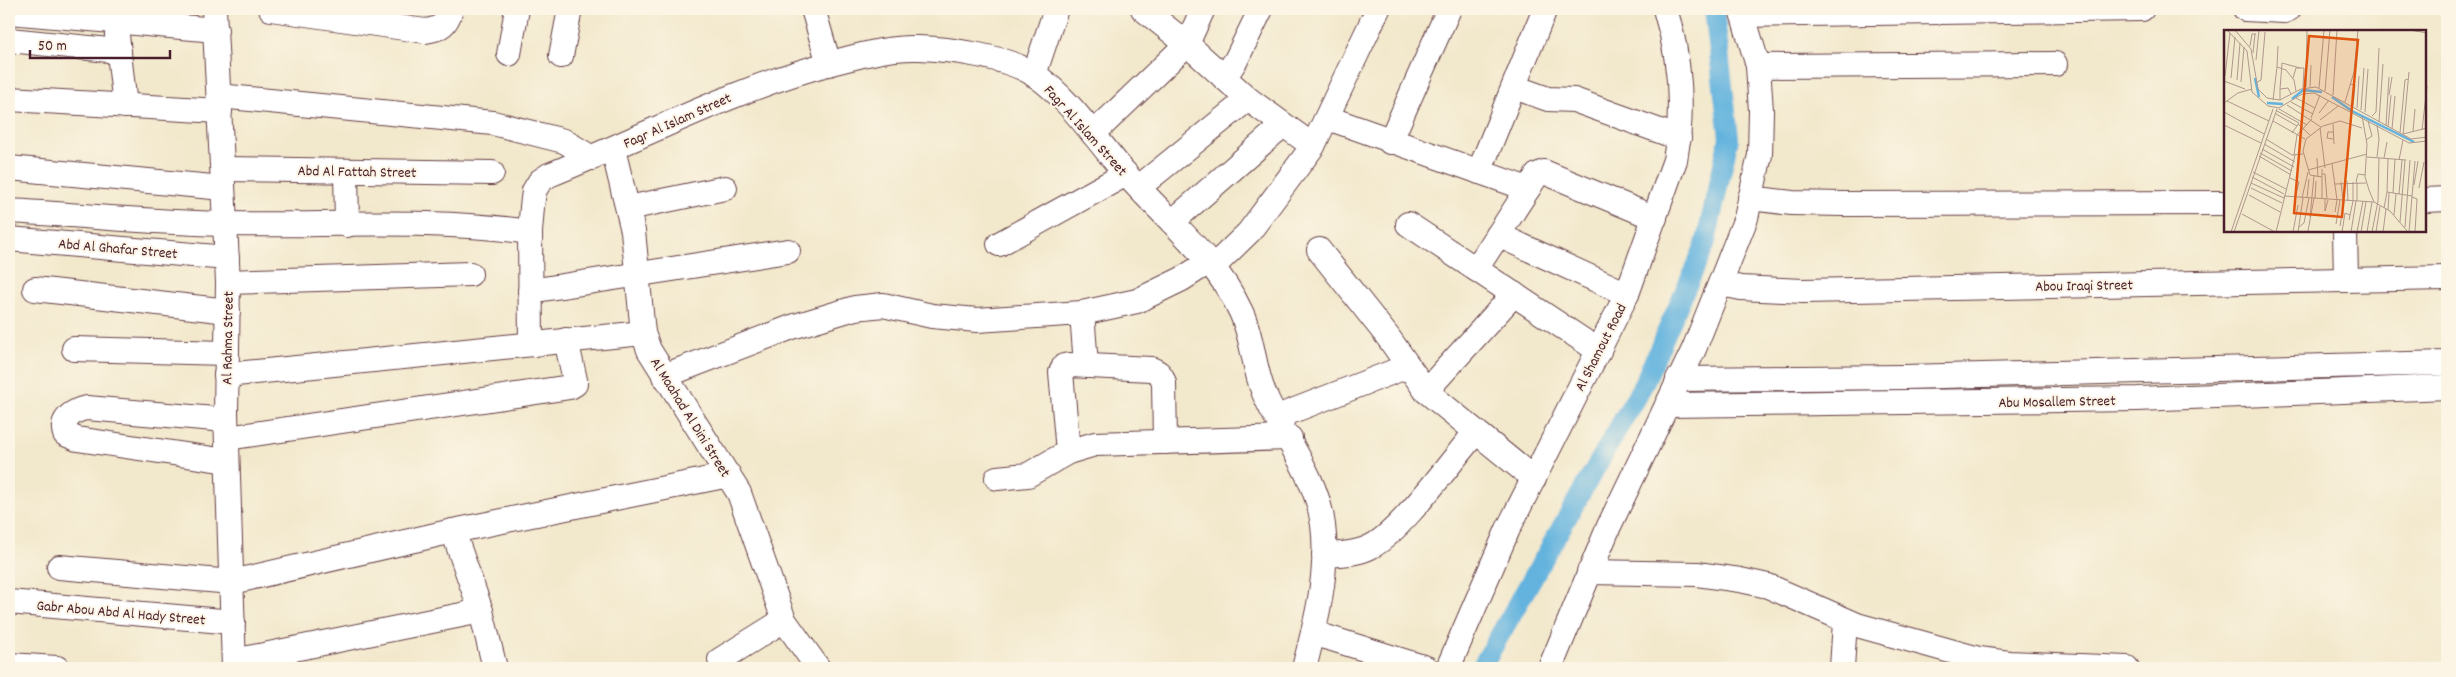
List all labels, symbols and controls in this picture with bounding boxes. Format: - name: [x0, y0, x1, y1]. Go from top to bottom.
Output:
- scale bar: [30, 28, 170, 60]
- inset map: [2224, 30, 2426, 232]
- text: 50 m: [38, 36, 67, 58]
- street label: Fagr Al Islam Street: [1037, 81, 1132, 182]
- street label: Fagr Al Islam Street: [620, 88, 736, 156]
- street label: Abd Al Fattah Street: [297, 161, 417, 185]
- street label: Abd Al Ghafar Street: [57, 234, 179, 266]
- street label: Abou Iraqi Street: [2035, 275, 2134, 299]
- street label: Al Rahma Street: [217, 291, 241, 385]
- street label: Al Shamout Road: [1570, 300, 1633, 396]
- street label: Al Maahad Al Dini Street: [643, 354, 735, 483]
- street label: Abu Mosallem Street: [1998, 391, 2116, 415]
- street label: Gabr Abou Abd Al Hady Street: [35, 596, 207, 632]

